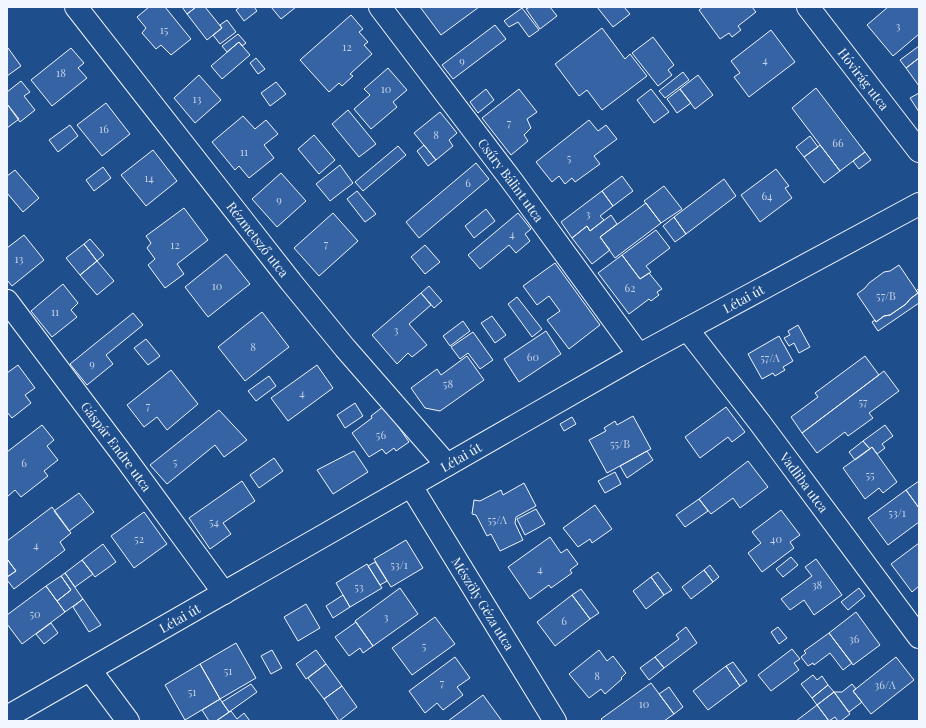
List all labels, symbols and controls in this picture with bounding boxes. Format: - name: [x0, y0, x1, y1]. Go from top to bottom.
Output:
- house number: 3: [896, 18, 901, 33]
- house number: 15: [160, 22, 169, 37]
- house number: 12: [342, 39, 352, 54]
- street label: Hóvirág utca: [835, 44, 894, 114]
- house number: 4: [762, 52, 768, 67]
- house number: 9: [459, 53, 465, 68]
- house number: 18: [56, 65, 66, 80]
- house number: 10: [381, 81, 392, 96]
- house number: 13: [193, 91, 201, 106]
- house number: 7: [507, 115, 512, 130]
- house number: 16: [99, 121, 109, 136]
- house number: 8: [433, 127, 439, 142]
- street label: Csűry Bálint utca: [475, 135, 548, 225]
- house number: 66: [832, 135, 844, 150]
- house number: 11: [240, 144, 248, 159]
- house number: 5: [567, 150, 572, 165]
- house number: 14: [144, 170, 154, 185]
- house number: 6: [465, 175, 471, 190]
- house number: 64: [761, 188, 773, 203]
- house number: 9: [276, 192, 282, 207]
- street label: Rézmetsző utca: [223, 198, 293, 281]
- house number: 3: [586, 206, 591, 221]
- house number: 4: [509, 226, 515, 241]
- house number: 7: [324, 236, 329, 251]
- house number: 12: [170, 237, 180, 252]
- house number: 13: [15, 251, 23, 266]
- house number: 10: [212, 278, 223, 293]
- house number: 62: [625, 280, 635, 295]
- street label: Létai út: [720, 280, 767, 316]
- house number: 57/B: [876, 288, 896, 303]
- house number: 11: [51, 304, 59, 319]
- house number: 3: [394, 322, 399, 337]
- house number: 8: [250, 339, 256, 354]
- house number: 60: [527, 349, 540, 364]
- house number: 57/A: [760, 350, 780, 365]
- house number: 9: [89, 356, 95, 371]
- house number: 58: [443, 376, 453, 391]
- house number: 4: [299, 385, 305, 400]
- house number: 57: [858, 394, 868, 409]
- street label: Gáspár Endre utca: [78, 398, 156, 495]
- house number: 7: [146, 398, 151, 413]
- house number: 56: [376, 427, 386, 442]
- house number: 55/B: [610, 436, 630, 451]
- street label: Létai út: [437, 438, 484, 475]
- street label: Vadliba utca: [776, 448, 833, 516]
- house number: 5: [173, 454, 178, 469]
- house number: 6: [21, 455, 27, 470]
- house number: 55: [865, 467, 875, 482]
- house number: 53/1: [888, 505, 906, 520]
- house number: 55/A: [487, 512, 507, 527]
- house number: 54: [209, 514, 220, 529]
- house number: 52: [134, 531, 144, 546]
- house number: 40: [770, 531, 782, 546]
- house number: 4: [33, 537, 39, 552]
- street label: Mészöly Géza utca: [448, 554, 519, 654]
- house number: 53/1: [390, 557, 408, 572]
- house number: 4: [537, 561, 543, 576]
- house number: 38: [812, 577, 823, 592]
- house number: 53: [354, 579, 364, 594]
- street label: Létai út: [156, 599, 203, 636]
- house number: 50: [29, 606, 41, 621]
- house number: 3: [384, 609, 389, 624]
- house number: 6: [561, 613, 567, 628]
- house number: 36: [849, 631, 860, 646]
- house number: 5: [422, 638, 427, 653]
- house number: 51: [224, 663, 232, 678]
- house number: 8: [594, 668, 600, 683]
- house number: 7: [440, 675, 445, 690]
- house number: 36/A: [874, 677, 896, 692]
- house number: 51: [188, 684, 196, 699]
- house number: 10: [639, 696, 650, 711]

